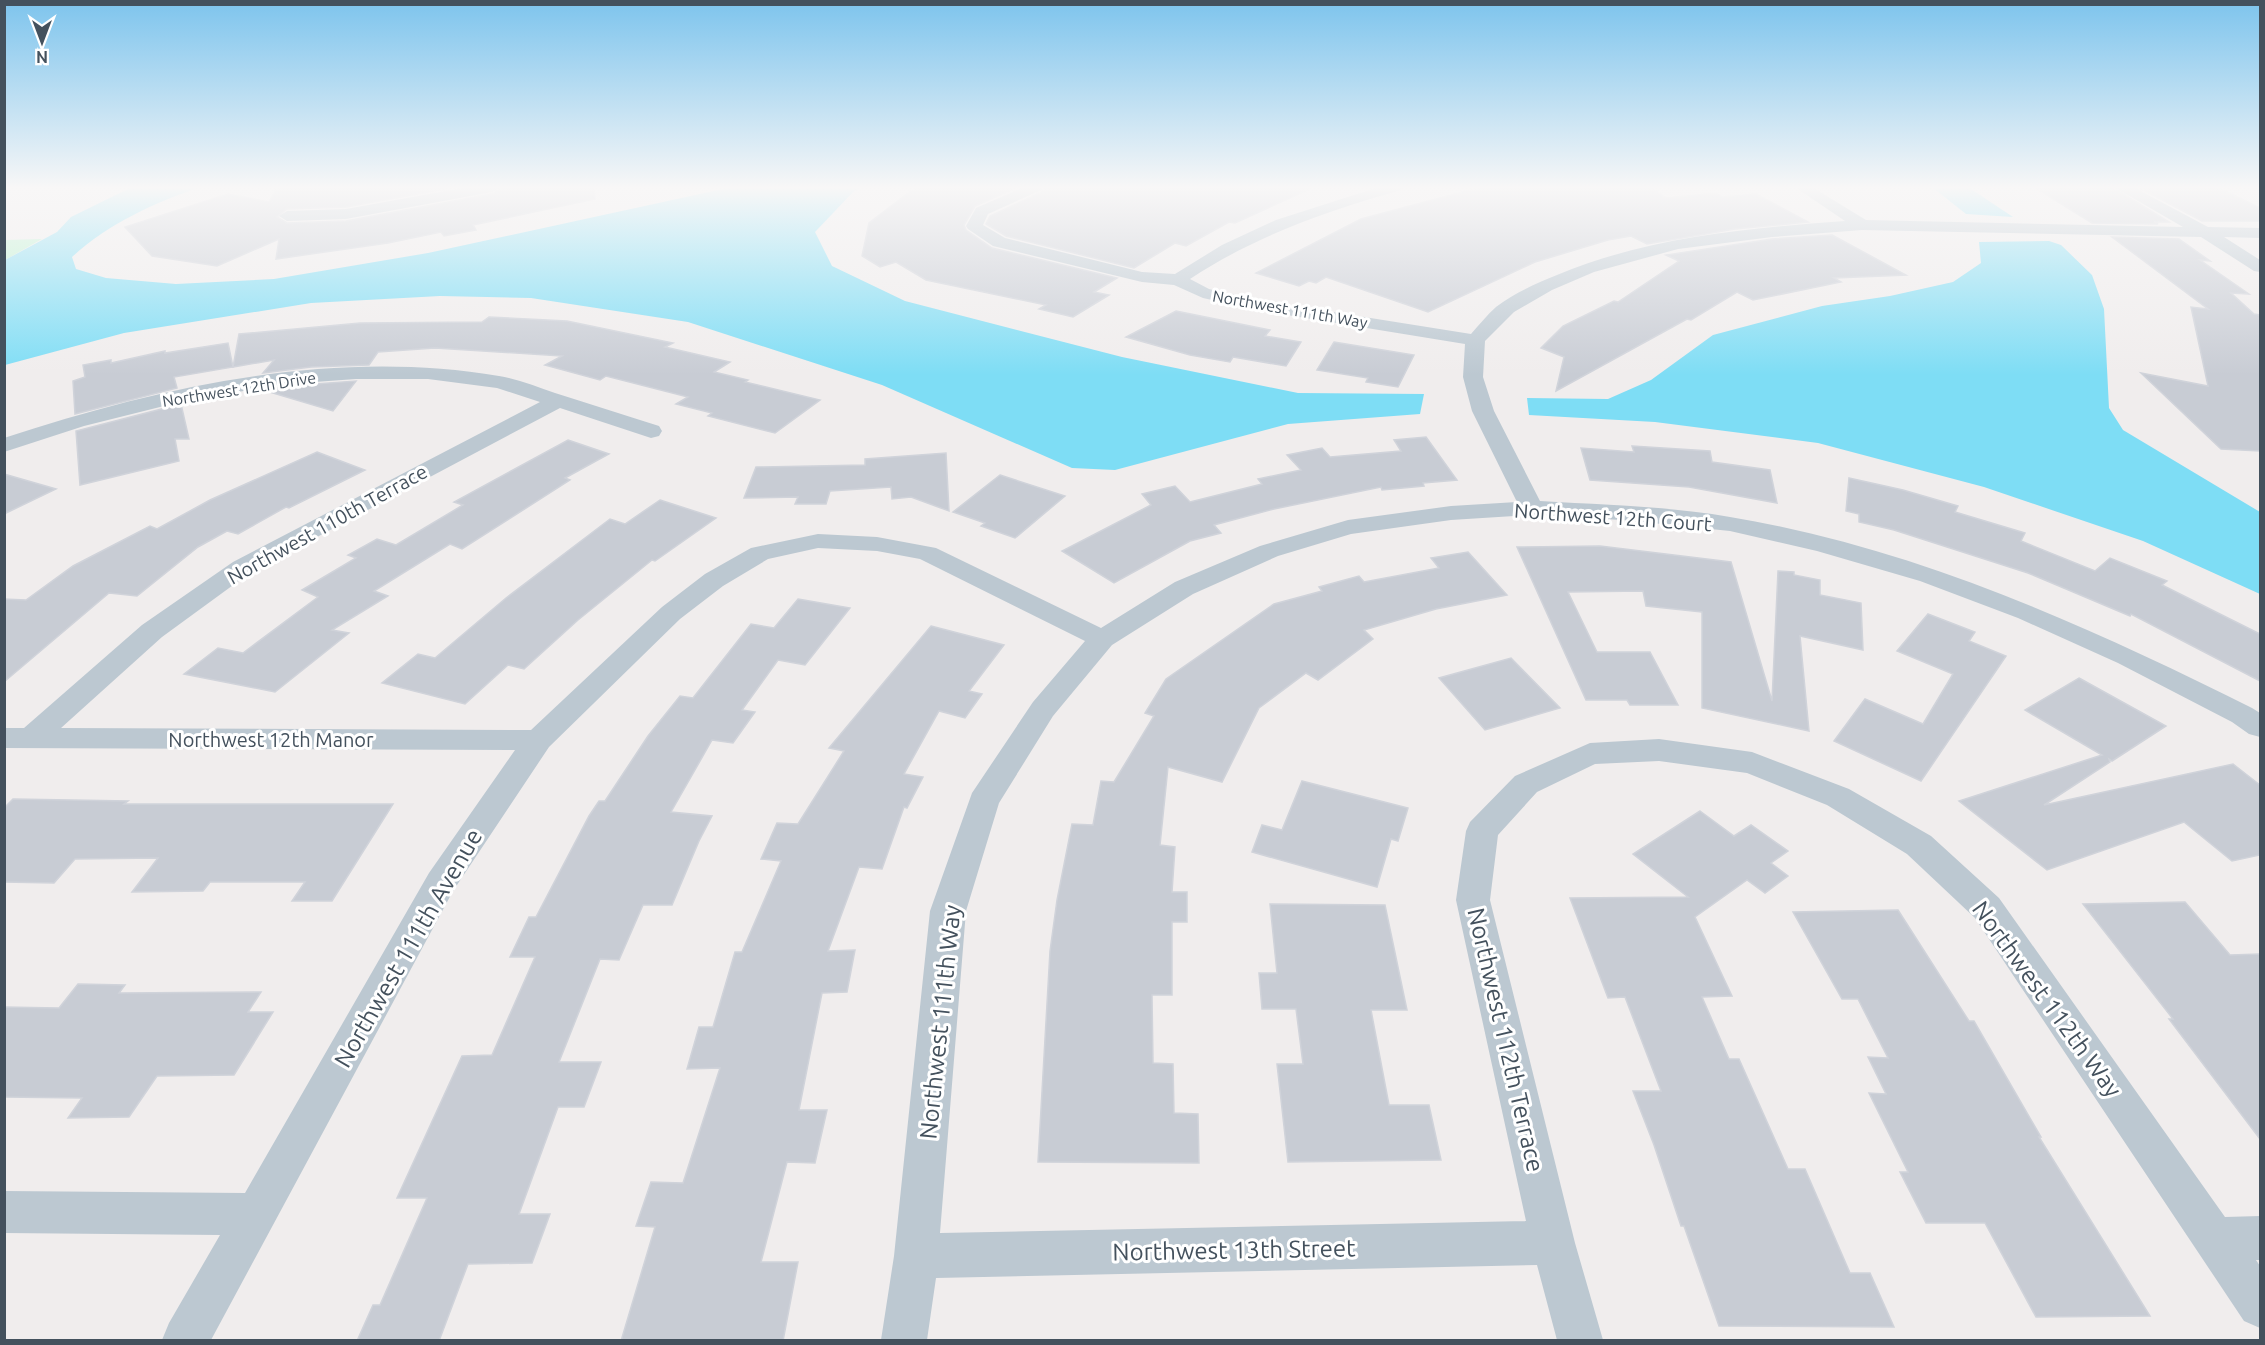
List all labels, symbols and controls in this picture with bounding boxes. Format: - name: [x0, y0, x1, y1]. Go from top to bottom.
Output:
- north arrow: [12, 12, 72, 72]
- text: N: [36, 48, 48, 66]
- street label: Northwest 111th Way: [1211, 287, 1369, 332]
- street label: Northwest 12th Drive: [161, 368, 317, 410]
- street label: Northwest 110th Terrace: [223, 459, 431, 589]
- street label: Northwest 12th Court: [1514, 499, 1713, 535]
- street label: Northwest 12th Manor: [168, 728, 374, 751]
- street label: Northwest 111th Avenue: [329, 824, 487, 1072]
- street label: Northwest 112th Way: [1967, 896, 2127, 1103]
- street label: Northwest 111th Way: [914, 903, 966, 1140]
- street label: Northwest 112th Terrace: [1462, 905, 1550, 1175]
- street label: Northwest 13th Street: [1112, 1234, 1356, 1266]

